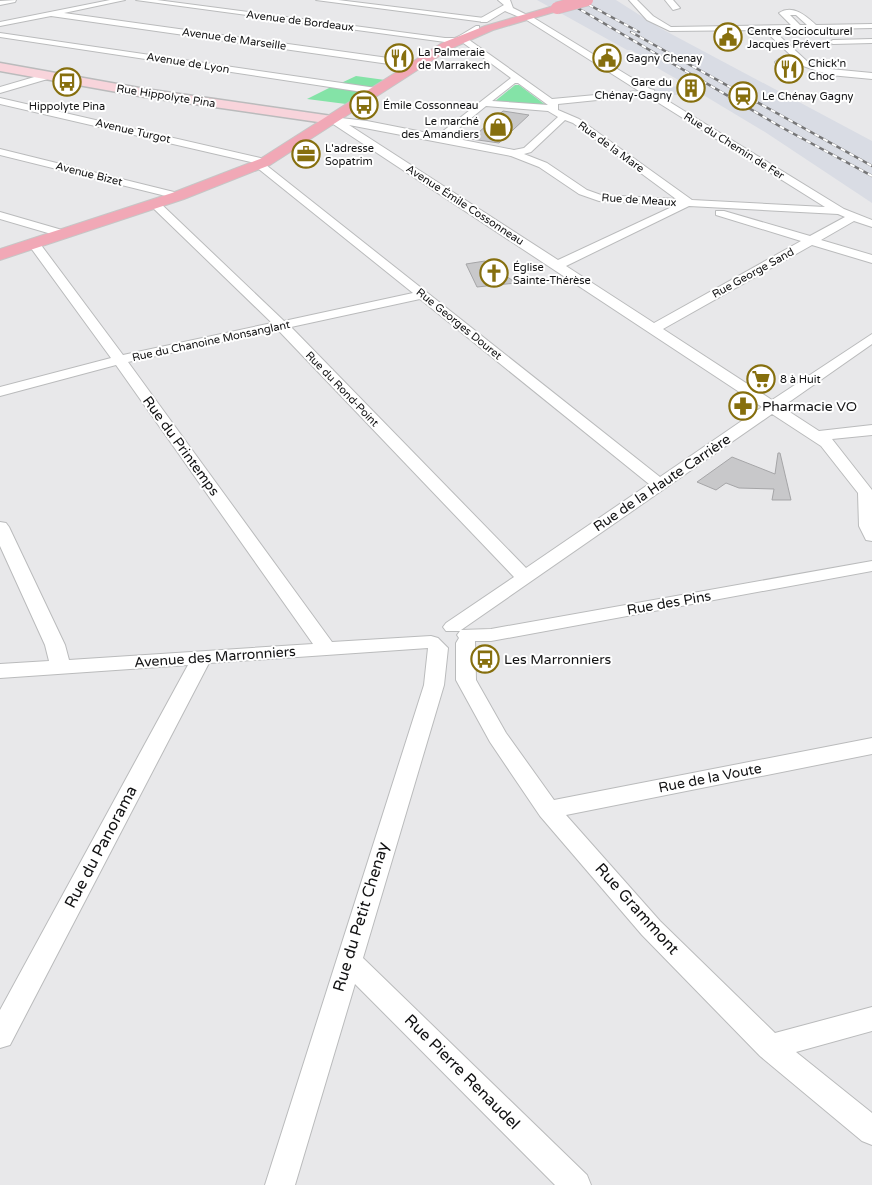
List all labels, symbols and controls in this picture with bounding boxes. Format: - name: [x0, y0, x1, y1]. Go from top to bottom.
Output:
- street label: Avenue de Bordeaux: [245, 8, 355, 34]
- public building icon: Centre Socioculturel Jacques Prévert: [713, 22, 743, 52]
- street label: Avenue de Marseille: [181, 25, 287, 53]
- place label: Centre Socioculturel Jacques Prévert: [747, 25, 853, 51]
- restaurant icon: La Palmeraie de Marrakech: [384, 43, 414, 73]
- public building icon: Gagny Chenay: [592, 43, 622, 73]
- place label: La Palmeraie de Marrakech: [418, 46, 490, 72]
- street label: Avenue de Lyon: [146, 50, 230, 76]
- place label: Gagny Chenay: [626, 52, 702, 65]
- restaurant icon: Chick'n Choc: [774, 54, 804, 84]
- place label: Chick'n Choc: [808, 57, 846, 83]
- bus stop icon: Hippolyte Pina: [52, 67, 82, 97]
- building icon: Gare du Chénay-Gagny: [676, 73, 706, 103]
- place label: Gare du Chénay-Gagny: [594, 76, 672, 102]
- station icon: Le Chénay Gagny: [728, 81, 758, 111]
- street label: Rue Hippolyte Pina: [116, 82, 216, 110]
- bus stop icon: Émile Cossonneau: [349, 90, 379, 120]
- place label: Le Chénay Gagny: [762, 90, 854, 103]
- place label: Émile Cossonneau: [383, 98, 478, 112]
- place label: Hippolyte Pina: [29, 100, 105, 113]
- street label: Rue du Chemin de Fer: [681, 110, 787, 183]
- shop icon: Le marché des Amandiers: [483, 112, 513, 142]
- place label: Le marché des Amandiers: [401, 115, 479, 141]
- street label: Avenue Turgot: [94, 116, 172, 146]
- street label: Rue de la Mare: [575, 119, 647, 175]
- office icon: L'adresse Sopatrim: [291, 139, 321, 169]
- place label: L'adresse Sopatrim: [325, 142, 374, 168]
- street label: Avenue Bizet: [54, 159, 124, 189]
- street label: Avenue Émile Cossonneau: [404, 161, 527, 248]
- street label: Rue de Meaux: [601, 191, 677, 209]
- street label: Rue George Sand: [710, 245, 796, 301]
- church icon: Église Sainte-Thérèse: [479, 258, 509, 288]
- place label: Église Sainte-Thérèse: [513, 260, 591, 287]
- street label: Rue Georges Douret: [414, 286, 504, 362]
- street label: Rue du Chanoine Monsanglant: [131, 318, 291, 364]
- street label: Rue du Rond-Point: [303, 349, 381, 429]
- supermarket icon: 8 à Huit: [746, 364, 776, 394]
- place label: 8 à Huit: [780, 373, 821, 386]
- pharmacy icon: Pharmacie VO: [728, 391, 758, 421]
- street label: Rue du Printemps: [139, 393, 223, 499]
- place label: Pharmacie VO: [762, 398, 857, 415]
- street label: Rue de la Haute Carrière: [590, 431, 734, 535]
- street label: Rue des Pins: [626, 587, 713, 619]
- street label: Avenue des Marronniers: [134, 643, 297, 671]
- bus stop icon: Les Marronniers: [470, 644, 500, 674]
- place label: Les Marronniers: [504, 651, 612, 668]
- street label: Rue de la Voute: [657, 760, 763, 796]
- street label: Rue du Panorama: [60, 782, 142, 912]
- street label: Rue du Petit Chenay: [329, 839, 393, 994]
- street label: Rue Grammont: [591, 859, 683, 959]
- street label: Rue Pierre Renaudel: [400, 1010, 524, 1134]

